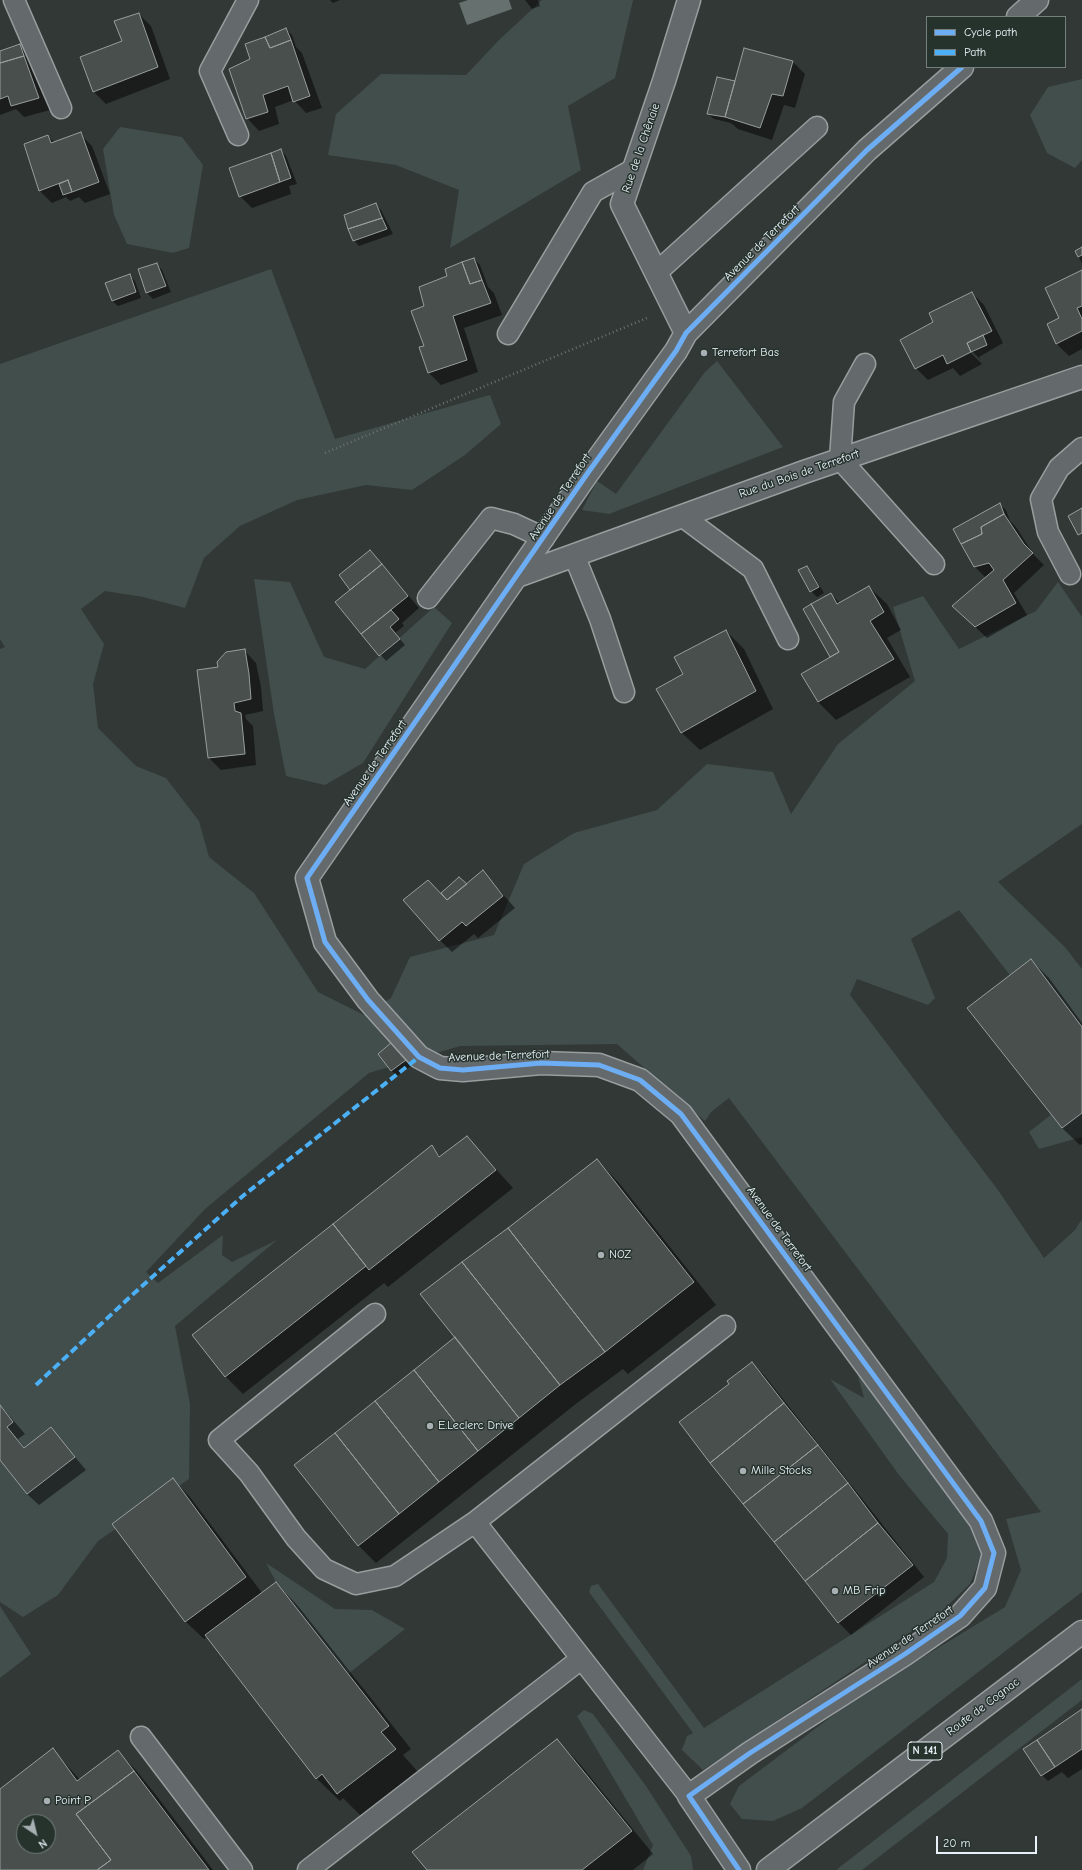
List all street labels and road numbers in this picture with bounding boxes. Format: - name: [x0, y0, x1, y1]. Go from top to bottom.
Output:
- street label: Rue de la Chênaie: [619, 101, 663, 195]
- street label: Avenue de Terrefort: [721, 202, 803, 284]
- street label: Rue du Bois de Terrefort: [737, 447, 861, 501]
- street label: Avenue de Terrefort: [526, 451, 594, 543]
- street label: Avenue de Terrefort: [340, 717, 410, 809]
- street label: Avenue de Terrefort: [448, 1047, 550, 1065]
- street label: Avenue de Terrefort: [743, 1184, 815, 1274]
- street label: Avenue de Terrefort: [864, 1603, 956, 1671]
- street label: Route de Cognac: [944, 1675, 1022, 1739]
- road number: N 141: [908, 1742, 942, 1760]

